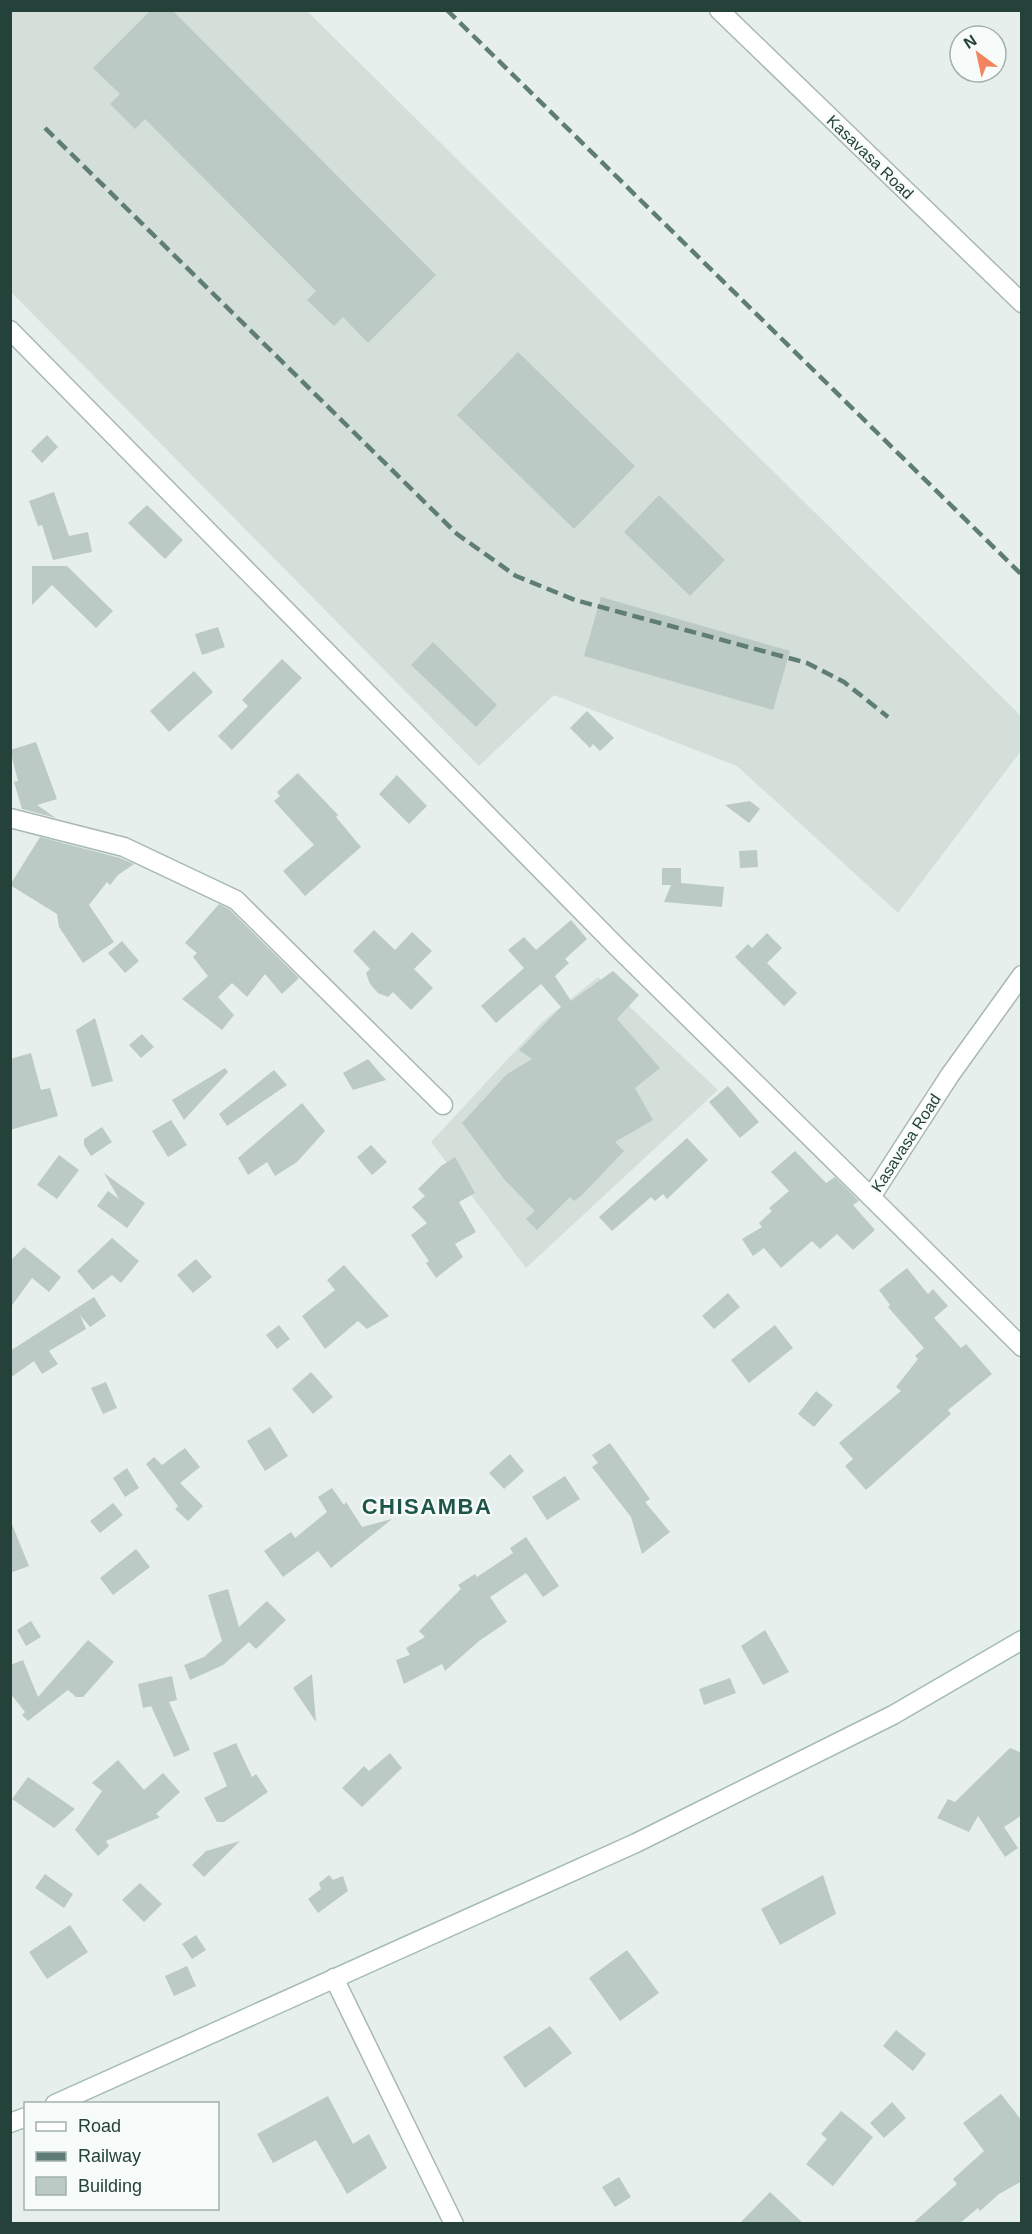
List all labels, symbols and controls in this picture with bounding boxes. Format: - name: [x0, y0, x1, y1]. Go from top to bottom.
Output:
- north arrow: [948, 24, 1008, 84]
- text: N: [961, 32, 980, 52]
- street label: Kasavasa Road: [823, 112, 917, 202]
- street label: Kasavasa Road: [868, 1091, 944, 1195]
- district label: CHISAMBA: [362, 1494, 492, 1519]
- legend: [24, 2102, 219, 2210]
- text: Road: [78, 2116, 121, 2136]
- text: Railway: [78, 2146, 141, 2166]
- text: Building: [78, 2176, 142, 2196]

